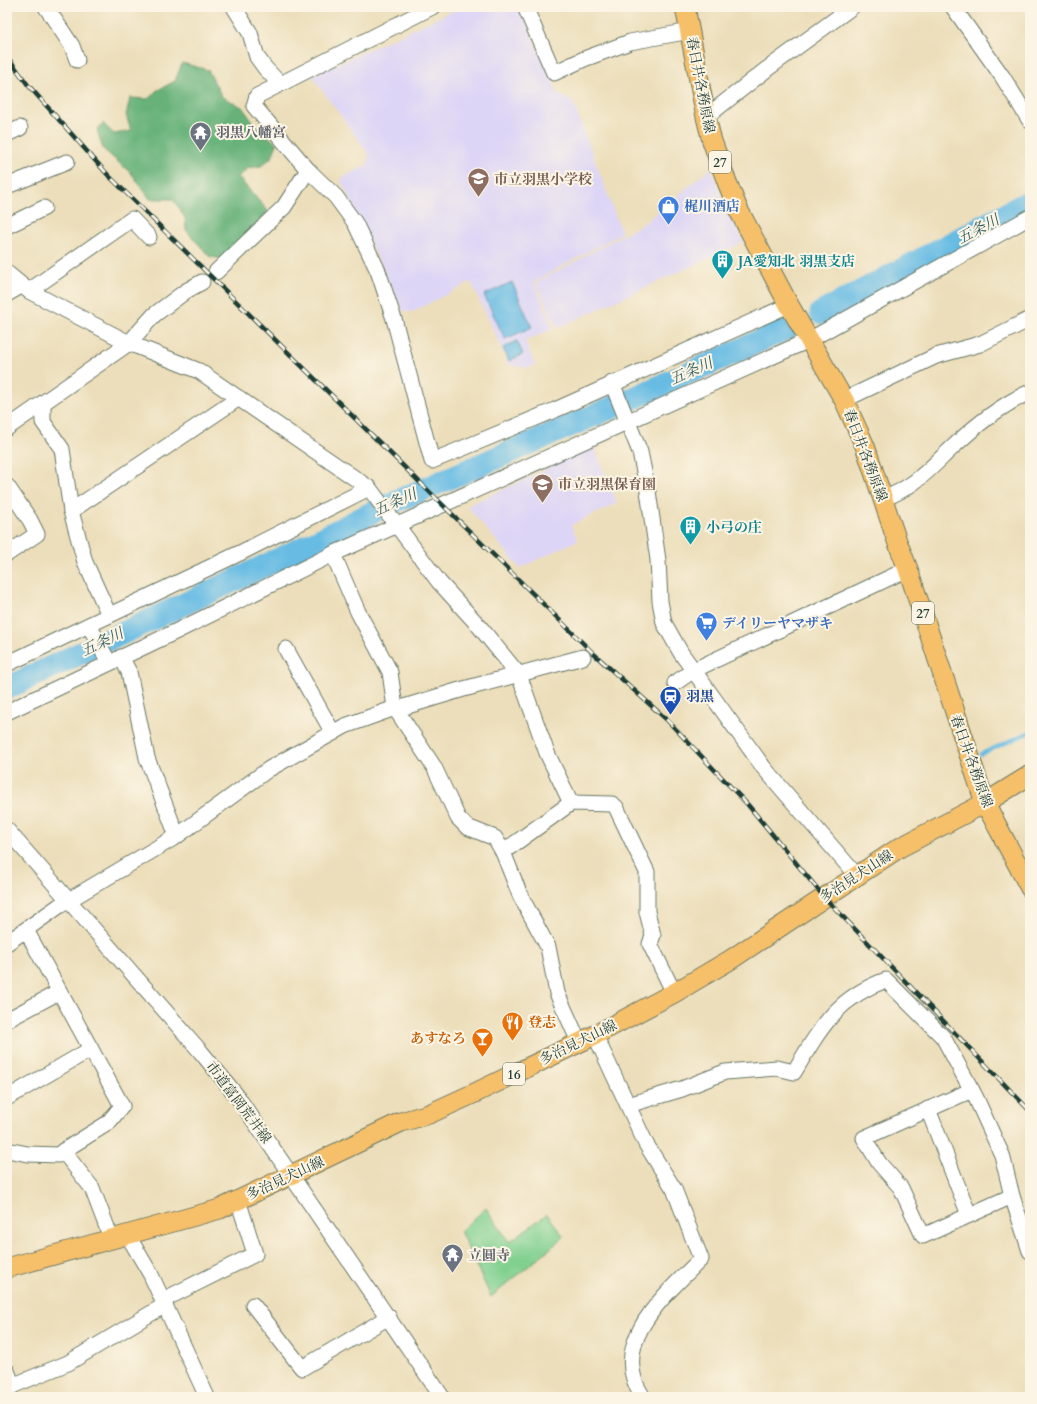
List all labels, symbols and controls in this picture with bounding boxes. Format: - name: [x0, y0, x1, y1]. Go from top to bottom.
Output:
- street label: 春日井各務原線: [682, 35, 719, 135]
- temple icon: 羽黒八幡宮: [187, 119, 213, 152]
- place label: 羽黒八幡宮: [216, 123, 286, 142]
- road number: 27: [709, 151, 731, 173]
- school or university icon: 市立羽黒小学校: [466, 166, 492, 199]
- place label: 市立羽黒小学校: [494, 170, 592, 189]
- shop icon: 梶川酒店: [655, 193, 681, 226]
- place label: 梶川酒店: [684, 197, 740, 216]
- water label: 五条川: [953, 209, 1004, 248]
- building icon: JA愛知北 羽黒支店: [709, 248, 735, 281]
- place label: JA愛知北 羽黒支店: [736, 252, 855, 271]
- water label: 五条川: [666, 352, 717, 389]
- street label: 春日井各務原線: [839, 406, 892, 504]
- school or university icon: 市立羽黒保育園: [529, 471, 555, 504]
- place label: 市立羽黒保育園: [558, 475, 656, 494]
- water label: 五条川: [370, 483, 421, 520]
- building icon: 小弓の庄: [678, 514, 704, 547]
- place label: 小弓の庄: [706, 518, 762, 537]
- road number: 27: [912, 602, 934, 624]
- supermarket icon: デイリーヤマザキ: [693, 610, 719, 643]
- place label: デイリーヤマザキ: [722, 614, 833, 633]
- water label: 五条川: [77, 622, 128, 661]
- station icon: 羽黒: [657, 683, 683, 716]
- place label: 羽黒: [686, 687, 714, 706]
- street label: 春日井各務原線: [946, 712, 997, 810]
- street label: 多治見犬山線: [816, 846, 897, 907]
- restaurant icon: 登志: [499, 1009, 525, 1042]
- place label: 登志: [528, 1013, 556, 1032]
- street label: 多治見犬山線: [536, 1015, 620, 1069]
- bar icon: あすなろ: [469, 1025, 495, 1058]
- place label: あすなろ: [410, 1029, 466, 1048]
- street label: 市道富岡荒井線: [202, 1057, 276, 1147]
- road number: 16: [503, 1063, 525, 1085]
- street label: 多治見犬山線: [243, 1152, 327, 1205]
- temple icon: 立圓寺: [440, 1242, 466, 1275]
- place label: 立圓寺: [468, 1246, 510, 1265]

